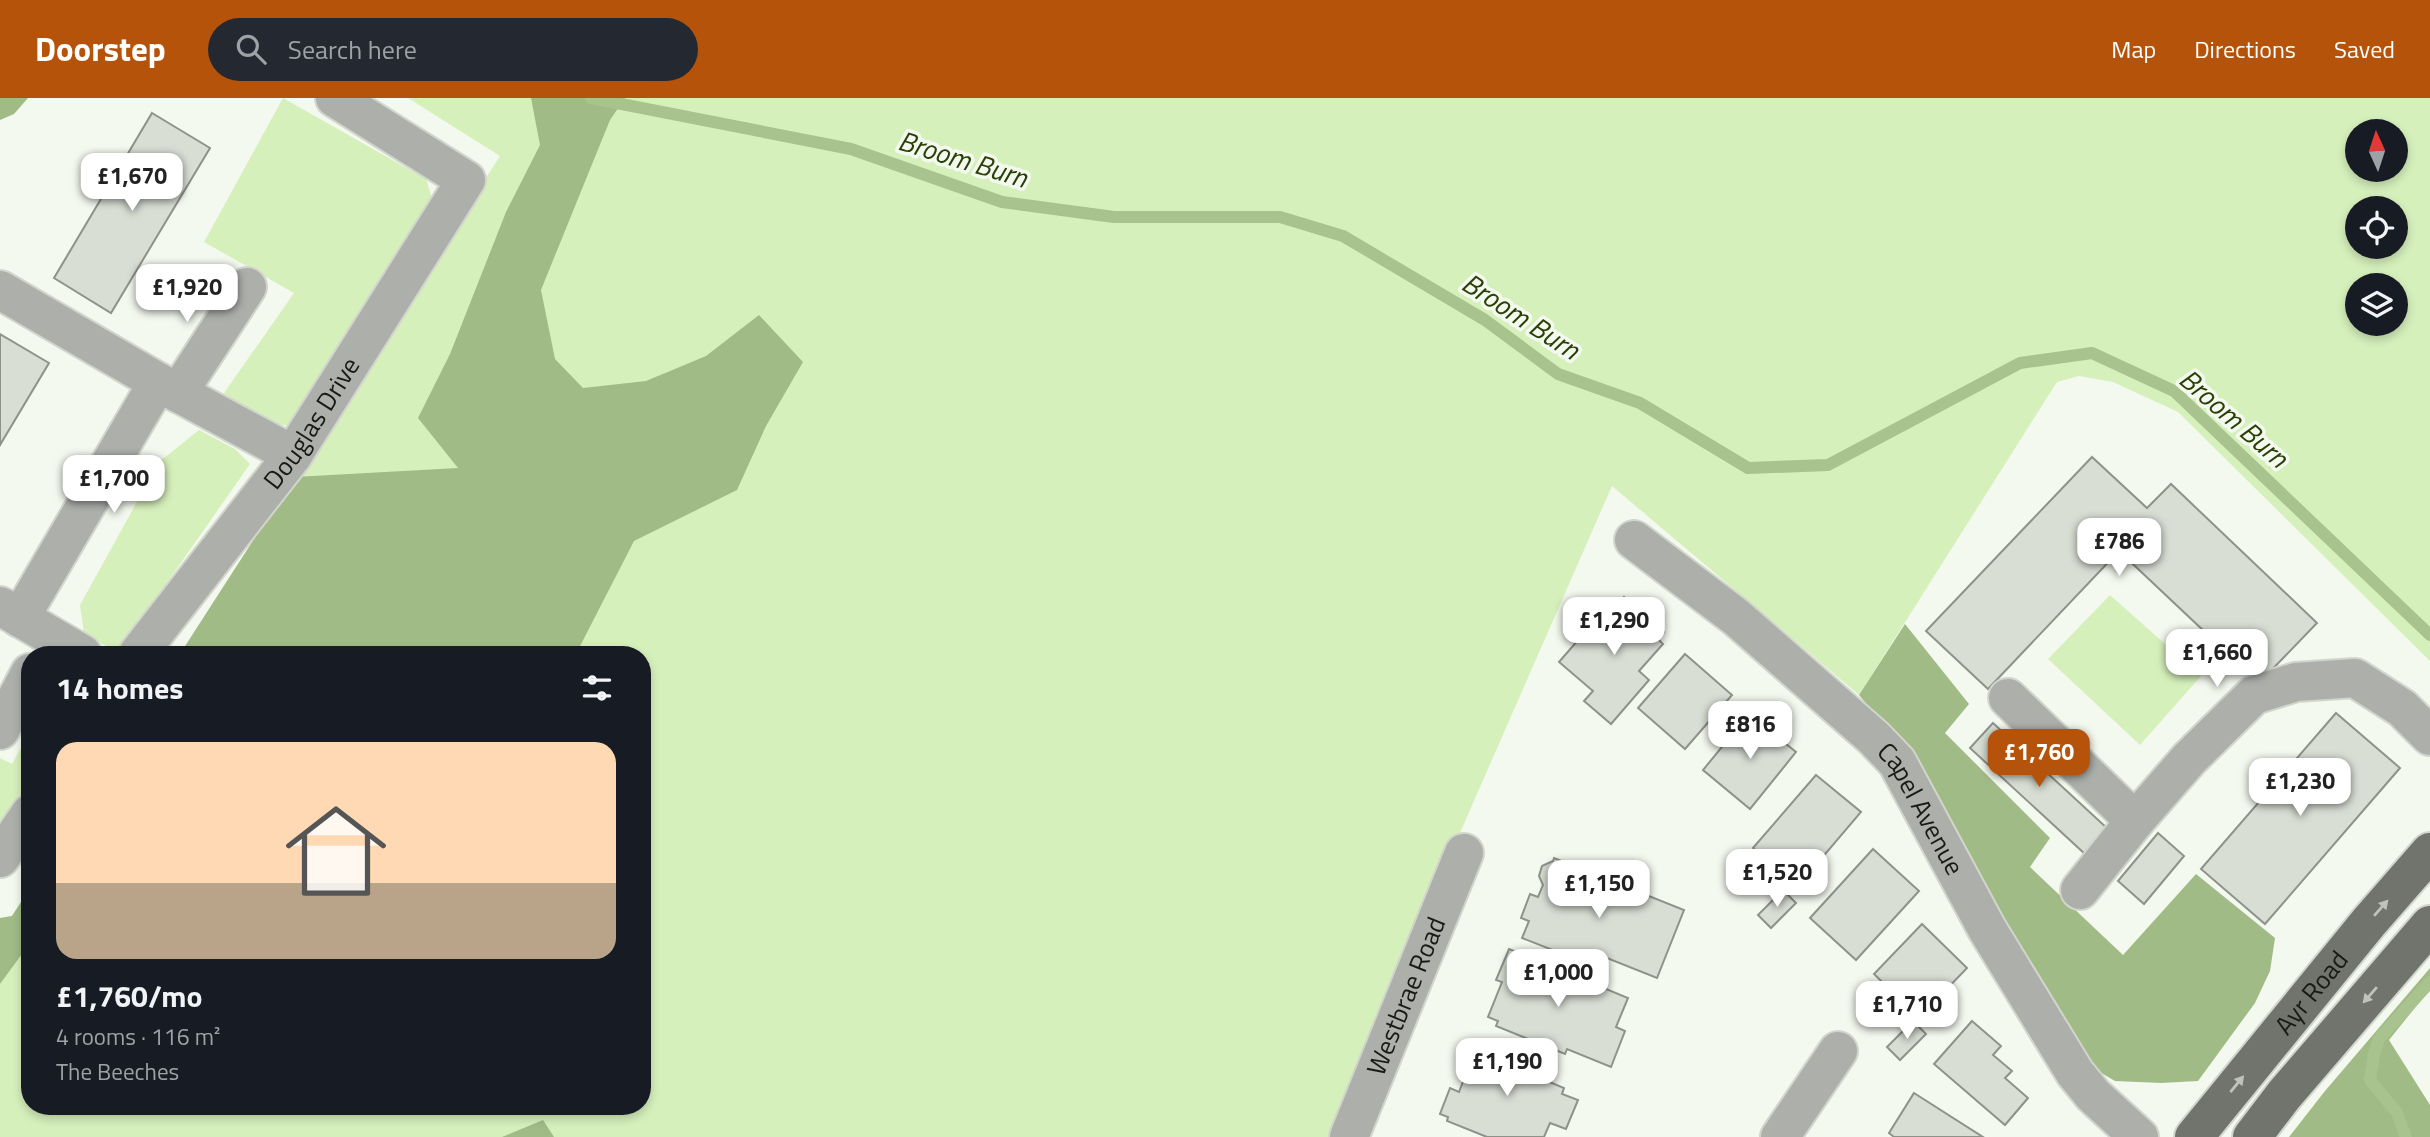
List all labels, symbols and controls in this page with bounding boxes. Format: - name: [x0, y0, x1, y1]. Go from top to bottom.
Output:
- search box: [208, 18, 698, 81]
- text: Doorstep: [35, 24, 166, 74]
- icon: search: [232, 30, 270, 68]
- text: Search here: [288, 30, 417, 69]
- text: Map: [2111, 31, 2156, 67]
- text: Directions: [2194, 31, 2296, 67]
- text: Saved: [2334, 31, 2395, 67]
- water label: Broom Burn: [893, 119, 1034, 199]
- north arrow: [2345, 119, 2408, 182]
- map controls: [2345, 119, 2408, 336]
- pin: £1,670: [75, 153, 189, 213]
- text: £1,670: [97, 158, 167, 193]
- button: locate: [2345, 196, 2408, 259]
- water label: Broom Burn: [1454, 261, 1590, 370]
- pin: £1,920: [130, 264, 244, 324]
- text: £1,920: [152, 269, 222, 304]
- button: layers: [2345, 273, 2408, 336]
- street label: Douglas Drive: [253, 349, 369, 497]
- water label: Broom Burn: [2170, 358, 2299, 478]
- pin: £1,700: [57, 456, 171, 515]
- text: £1,700: [79, 460, 149, 495]
- pin: £786: [2078, 518, 2160, 578]
- text: £786: [2093, 523, 2145, 558]
- pin: £1,290: [1557, 598, 1671, 657]
- text: £1,290: [1579, 602, 1649, 637]
- pin: £1,660: [2160, 630, 2274, 689]
- text: £1,660: [2182, 634, 2252, 669]
- text: 14 homes: [56, 665, 183, 711]
- icon: filters: [578, 669, 616, 707]
- pin: £816: [1709, 702, 1791, 761]
- text: £816: [1724, 706, 1776, 741]
- pin: £1,760: [1982, 730, 2096, 789]
- street label: Capel Avenue: [1869, 733, 1974, 882]
- text: £1,760: [2004, 734, 2074, 769]
- pin: £1,230: [2243, 758, 2357, 818]
- text: £1,230: [2265, 763, 2335, 798]
- icon: home: [273, 788, 399, 914]
- pin: £1,520: [1720, 850, 1834, 909]
- text: £1,520: [1742, 854, 1812, 889]
- pin: £1,150: [1542, 860, 1656, 920]
- text: £1,150: [1564, 865, 1634, 900]
- one-way arrow: [2373, 899, 2389, 917]
- street label: Westbrae Road: [1356, 911, 1455, 1081]
- street label: Ayr Road: [2265, 942, 2357, 1043]
- pin: £1,000: [1501, 950, 1615, 1009]
- text: £1,000: [1523, 954, 1593, 989]
- text: £1,760/mo: [56, 973, 202, 1019]
- pin: £1,710: [1850, 982, 1964, 1041]
- text: £1,710: [1872, 986, 1942, 1021]
- one-way arrow: [2362, 986, 2377, 1004]
- text: 4 rooms · 116 m²: [56, 1019, 220, 1054]
- pin: £1,190: [1450, 1038, 1564, 1098]
- text: £1,190: [1472, 1043, 1542, 1078]
- text: The Beeches: [56, 1054, 179, 1089]
- one-way arrow: [2230, 1075, 2244, 1093]

